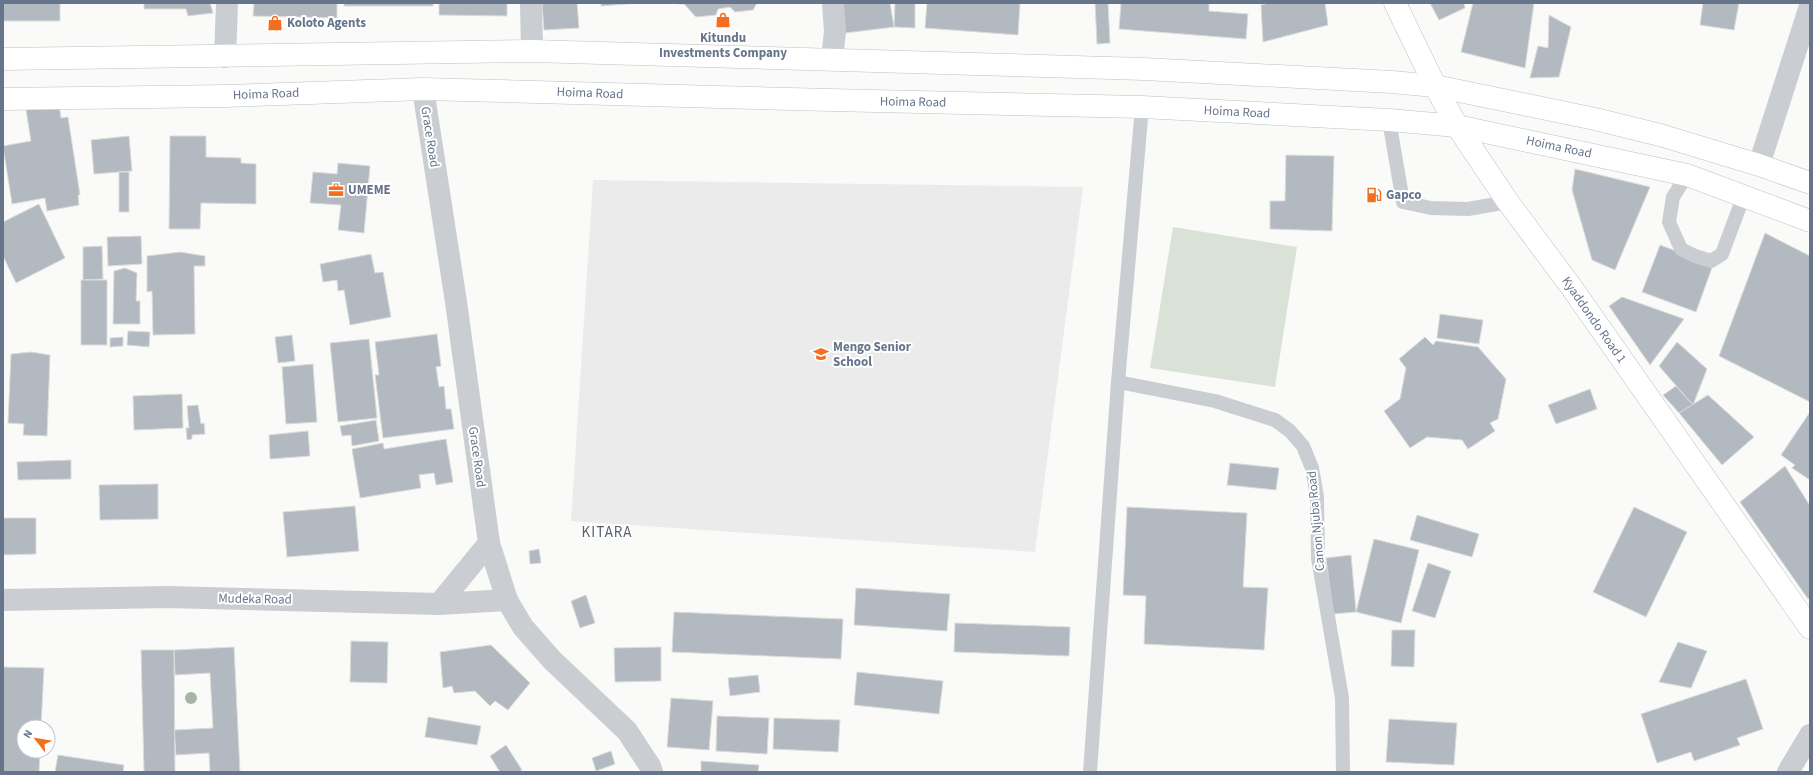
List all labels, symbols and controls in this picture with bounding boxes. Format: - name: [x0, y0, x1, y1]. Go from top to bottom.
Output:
- shop icon: Kitundu Investments Company: [714, 11, 732, 29]
- shop icon: Koloto Agents: [266, 14, 284, 32]
- place label: Koloto Agents: [287, 14, 366, 32]
- place label: Kitundu Investments Company: [659, 29, 787, 62]
- street label: Hoima Road: [556, 83, 624, 103]
- street label: Hoima Road: [232, 84, 300, 104]
- street label: Hoima Road: [880, 92, 946, 112]
- street label: Hoima Road: [1203, 101, 1271, 123]
- street label: Grace Road: [416, 105, 444, 169]
- street label: Hoima Road: [1525, 131, 1593, 163]
- office icon: UMEME: [327, 181, 345, 199]
- place label: UMEME: [348, 181, 391, 199]
- fuel station icon: Gapco: [1365, 186, 1383, 204]
- place label: Gapco: [1386, 186, 1422, 204]
- street label: Kyaddondo Road 1: [1557, 273, 1631, 367]
- place label: Mengo Senior School: [833, 338, 912, 371]
- school or university icon: Mengo Senior School: [812, 345, 830, 363]
- street label: Grace Road: [464, 425, 490, 489]
- street label: Canon Njuba Road: [1303, 470, 1329, 572]
- district label: KITARA: [582, 522, 632, 543]
- street label: Mudeka Road: [218, 589, 292, 609]
- north arrow: [16, 719, 56, 759]
- text: N: [20, 727, 36, 741]

